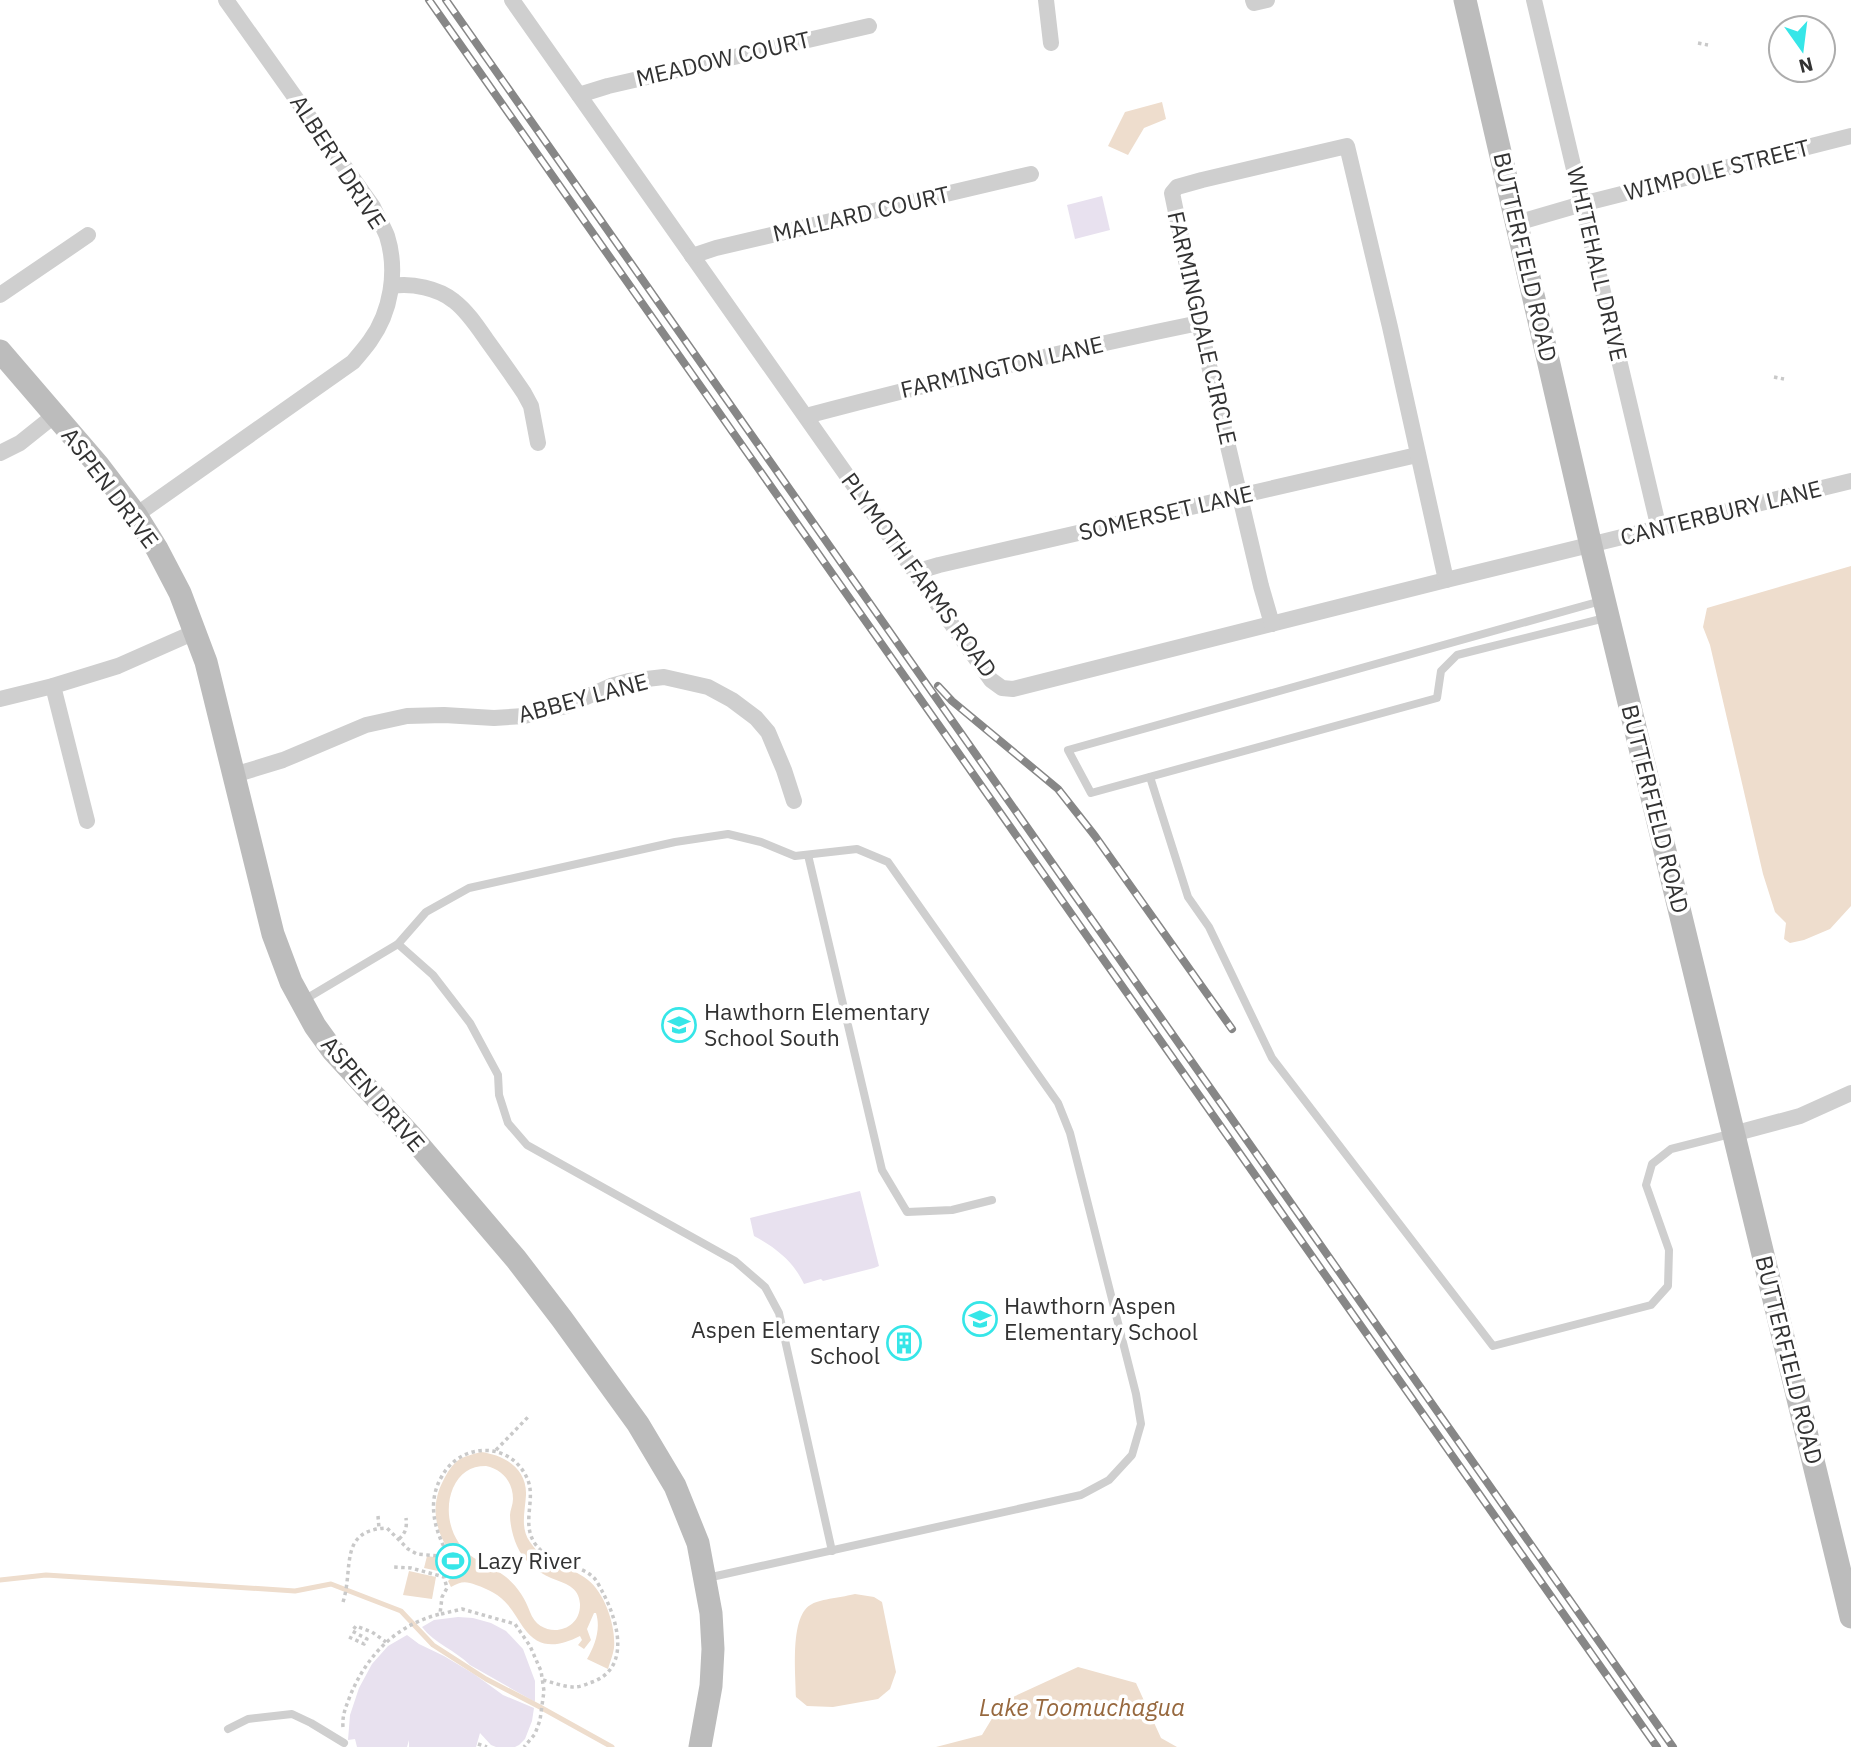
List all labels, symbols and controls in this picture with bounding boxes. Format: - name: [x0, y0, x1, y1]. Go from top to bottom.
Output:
- north arrow: [1767, 14, 1837, 84]
- street label: MEADOW COURT: [633, 23, 813, 93]
- text: N: [1797, 52, 1816, 79]
- street label: ALBERT DRIVE: [284, 89, 393, 234]
- street label: WIMPOLE STREET: [1621, 132, 1813, 207]
- street label: BUTTERFIELD ROAD: [1487, 149, 1565, 364]
- street label: WHITEHALL DRIVE: [1561, 164, 1635, 364]
- street label: MALLARD COURT: [770, 178, 952, 248]
- street label: FARMINGDALE CIRCLE: [1161, 208, 1244, 448]
- street label: FARMINGTON LANE: [897, 328, 1106, 404]
- street label: ASPEN DRIVE: [56, 421, 166, 554]
- street label: PLYMOTH FARMS ROAD: [835, 466, 1004, 683]
- street label: CANTERBURY LANE: [1617, 472, 1825, 552]
- street label: SOMERSET LANE: [1076, 477, 1256, 547]
- street label: ABBEY LANE: [515, 665, 651, 729]
- street label: BUTTERFIELD ROAD: [1616, 701, 1696, 916]
- place label: Hawthorn Elementary School South: [704, 996, 930, 1052]
- school or university icon: Hawthorn Elementary School South: [660, 1006, 698, 1044]
- street label: ASPEN DRIVE: [315, 1029, 432, 1157]
- street label: BUTTERFIELD ROAD: [1750, 1252, 1830, 1467]
- place label: Hawthorn Aspen Elementary School: [1004, 1290, 1198, 1346]
- school or university icon: Hawthorn Aspen Elementary School: [961, 1300, 999, 1338]
- place label: Aspen Elementary School: [691, 1314, 881, 1370]
- building icon: Aspen Elementary School: [885, 1324, 923, 1362]
- sports icon: Lazy River: [434, 1542, 472, 1580]
- place label: Lazy River: [477, 1545, 582, 1575]
- water label: Lake Toomuchagua: [979, 1691, 1185, 1723]

